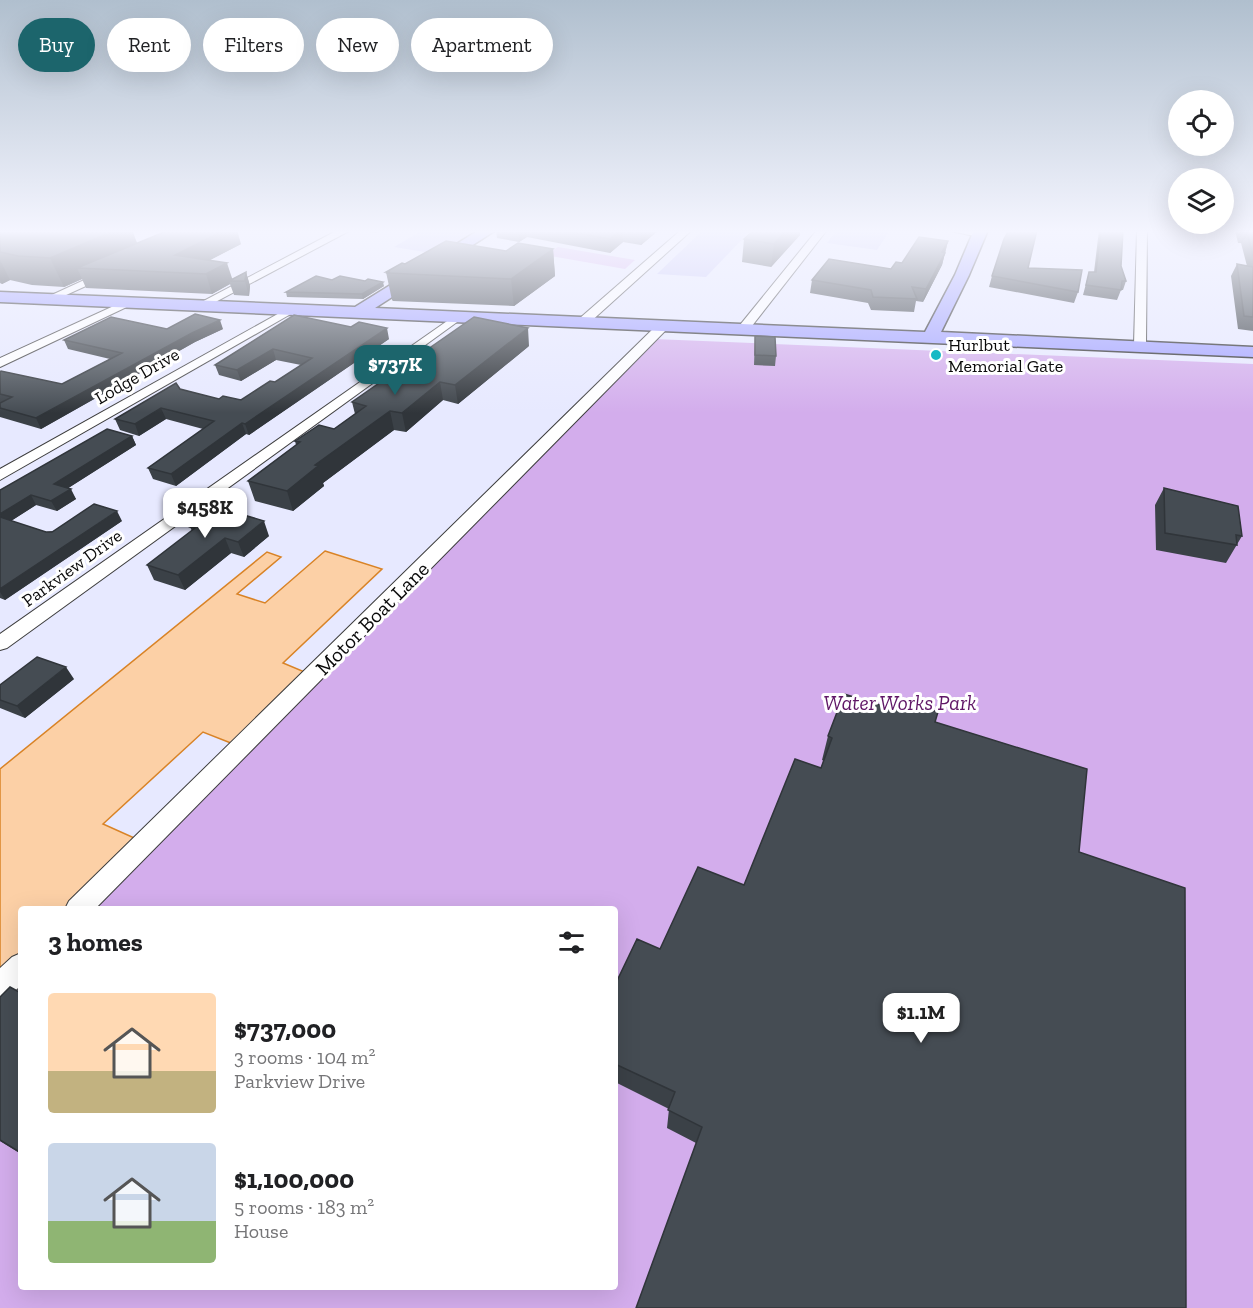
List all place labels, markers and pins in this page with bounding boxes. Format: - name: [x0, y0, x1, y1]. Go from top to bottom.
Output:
- place label: Hurlbut Memorial Gate: [948, 334, 1063, 377]
- pin: $737K: [353, 345, 437, 396]
- marker: Hurlbut Memorial Gate: [929, 348, 943, 362]
- pin: $458K: [163, 488, 247, 539]
- pin: $1.1M: [879, 993, 963, 1044]

